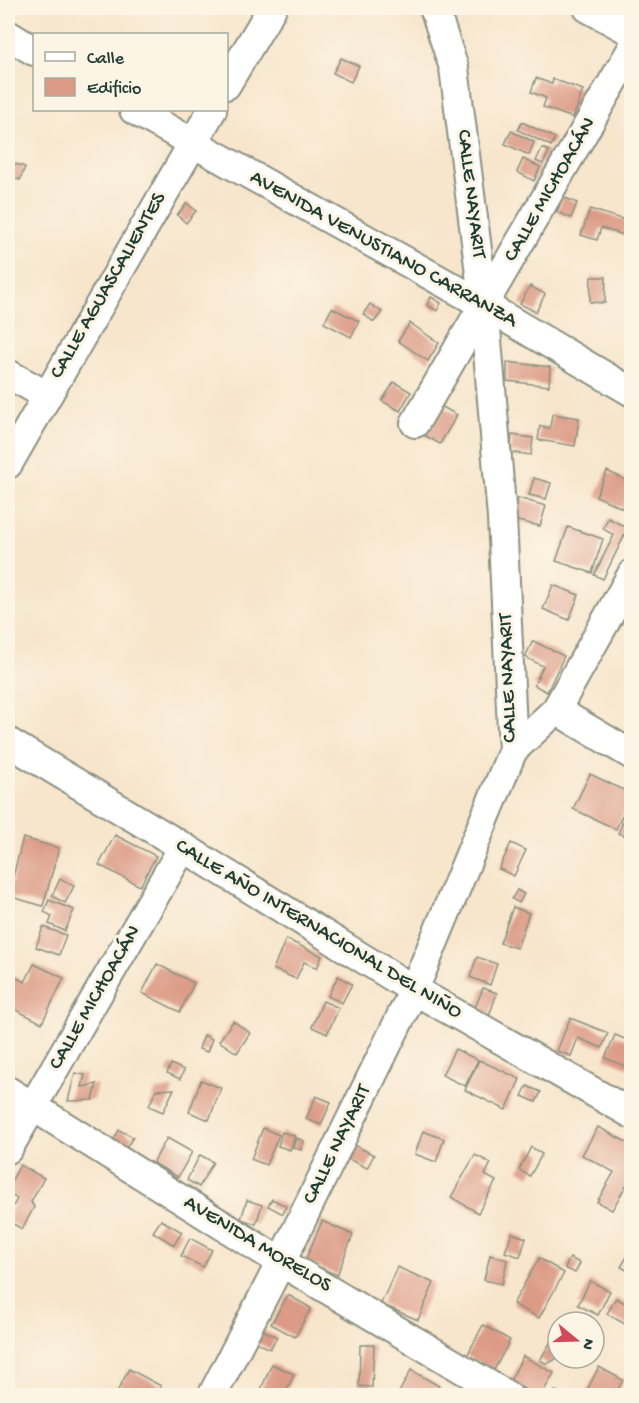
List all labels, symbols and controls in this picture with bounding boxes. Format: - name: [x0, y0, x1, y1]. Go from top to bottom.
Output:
- legend: [33, 33, 228, 111]
- text: Calle: [87, 49, 125, 70]
- text: Edificio: [87, 79, 141, 100]
- street label: CALLE MICHOACÁN: [499, 113, 603, 267]
- street label: CALLE NAYARIT: [450, 128, 490, 261]
- street label: AVENIDA VENUSTIANO CARRANZA: [245, 166, 523, 335]
- street label: CALLE AGUASCALIENTES: [45, 188, 173, 384]
- street label: CALLE NAYARIT: [494, 612, 524, 743]
- street label: CALLE AÑO INTERNACIONAL DEL NIÑO: [170, 834, 466, 1026]
- street label: CALLE MICHOACÁN: [44, 921, 148, 1075]
- street label: CALLE NAYARIT: [298, 1080, 378, 1209]
- street label: AVENIDA MORELOS: [178, 1191, 336, 1299]
- north arrow: [546, 1310, 606, 1370]
- text: N: [576, 1336, 598, 1352]

